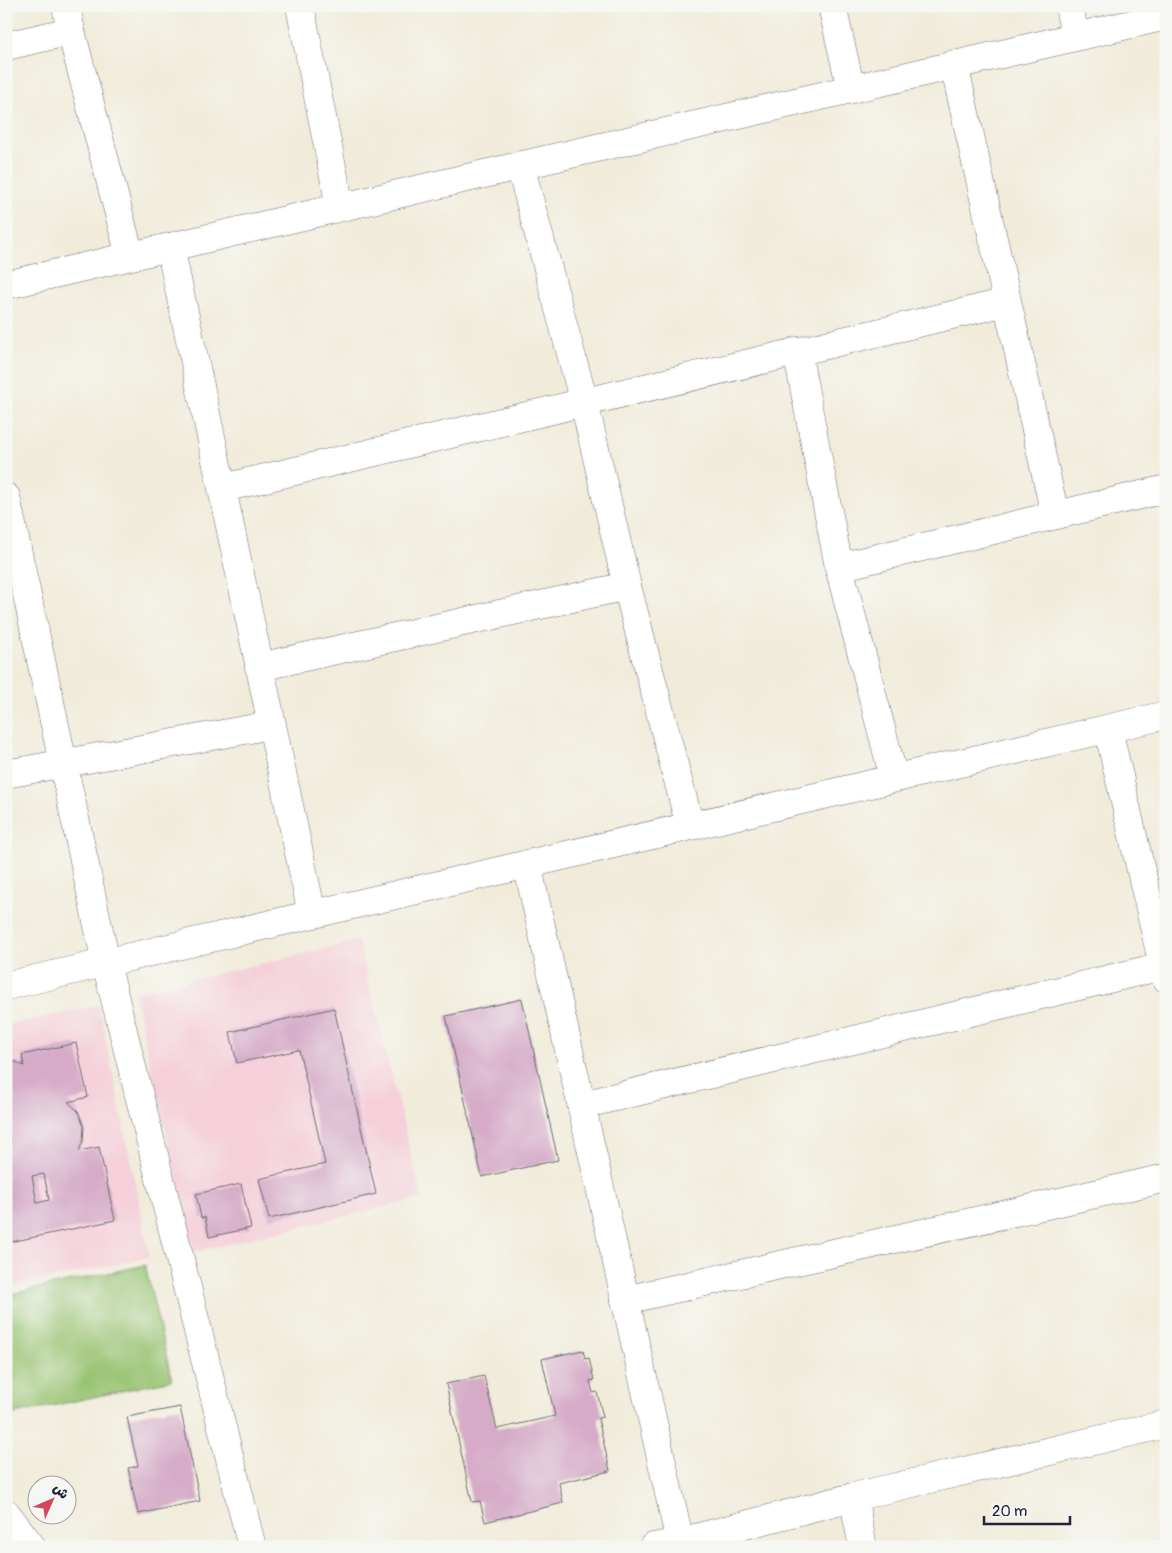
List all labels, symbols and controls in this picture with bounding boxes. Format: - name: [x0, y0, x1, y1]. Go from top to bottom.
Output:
- north arrow: [28, 1476, 78, 1526]
- text: ش: [49, 1480, 72, 1503]
- scale bar: [984, 1493, 1071, 1525]
- text: 20 m: [992, 1502, 1027, 1521]

